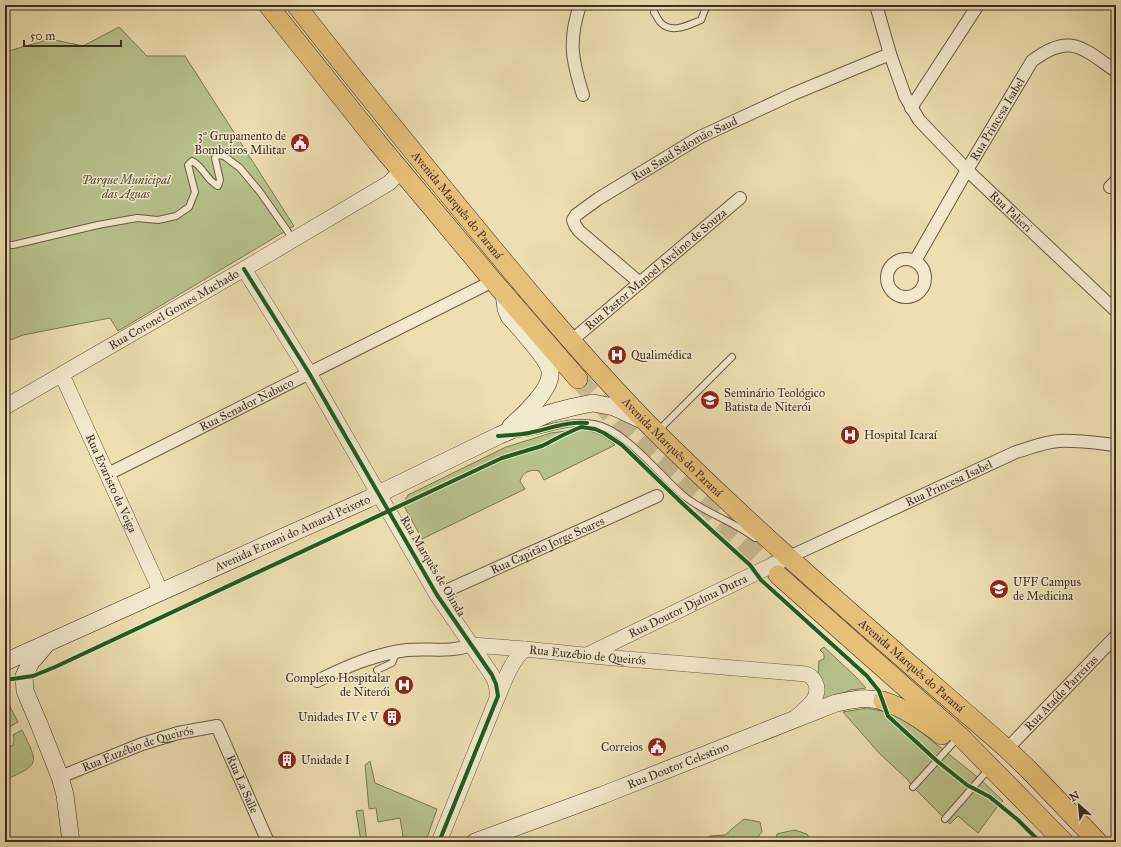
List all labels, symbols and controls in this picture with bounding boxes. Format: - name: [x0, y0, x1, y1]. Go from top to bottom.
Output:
- scale bar: [24, 22, 121, 48]
- text: 50 m: [30, 29, 55, 43]
- street label: Rua Princesa Isabel: [967, 74, 1028, 163]
- street label: Rua Saud Salomão Saud: [629, 114, 740, 184]
- place label: 3º Grupamento de Bombeiros Militar: [194, 129, 287, 157]
- public building icon: 3º Grupamento de Bombeiros Militar: [289, 132, 311, 154]
- street label: Avenida Marquês do Paraná: [408, 148, 506, 263]
- park label: Parque Municipal das Águas: [82, 173, 172, 201]
- street label: Rua Palieri: [987, 188, 1036, 235]
- street label: Rua Pastor Manoel Avelino de Souza: [582, 205, 730, 333]
- street label: Rua Coronel Gomes Machado: [106, 266, 241, 353]
- hospital icon: Qualimédica: [606, 344, 628, 366]
- place label: Qualimédica: [631, 348, 693, 362]
- street label: Rua Senador Nabuco: [197, 375, 296, 434]
- place label: Seminário Teológico Batista de Niterói: [724, 386, 825, 414]
- school or university icon: Seminário Teológico Batista de Niterói: [699, 389, 721, 411]
- street label: Avenida Marquês do Paraná: [619, 394, 726, 500]
- hospital icon: Hospital Icaraí: [839, 424, 861, 446]
- place label: Hospital Icaraí: [864, 428, 938, 442]
- street label: Rua Evaristo da Veiga: [83, 432, 140, 536]
- street label: Rua Princesa Isabel: [903, 457, 995, 509]
- street label: Avenida Ernani do Amaral Peixoto: [212, 492, 372, 574]
- street label: Rua Marquês de Olinda: [396, 513, 469, 620]
- street label: Rua Capitão Jorge Soares: [488, 514, 606, 577]
- street label: Rua Doutor Djalma Dutra: [626, 571, 750, 641]
- place label: UFF Campus de Medicina: [1013, 575, 1081, 603]
- school or university icon: UFF Campus de Medicina: [988, 578, 1010, 600]
- street label: Avenida Marquês do Paraná: [855, 615, 968, 716]
- street label: Rua Euzébio de Queirós: [528, 642, 647, 668]
- street label: Rua Ataíde Parreiras: [1022, 652, 1101, 734]
- place label: Complexo Hospitalar de Niterói: [285, 671, 391, 699]
- hospital icon: Complexo Hospitalar de Niterói: [393, 674, 415, 696]
- building icon: Unidades IV e V: [381, 706, 403, 728]
- place label: Unidades IV e V: [298, 710, 379, 724]
- street label: Rua Euzébio de Queirós: [80, 723, 195, 774]
- public building icon: Correios: [646, 736, 668, 758]
- street label: Rua Doutor Celestino: [625, 739, 731, 792]
- place label: Correios: [601, 740, 643, 754]
- building icon: Unidade I: [276, 749, 298, 771]
- street label: Rua La Salle: [224, 753, 261, 815]
- place label: Unidade I: [301, 753, 350, 767]
- north arrow: [1059, 785, 1099, 825]
- text: N: [1068, 788, 1082, 804]

